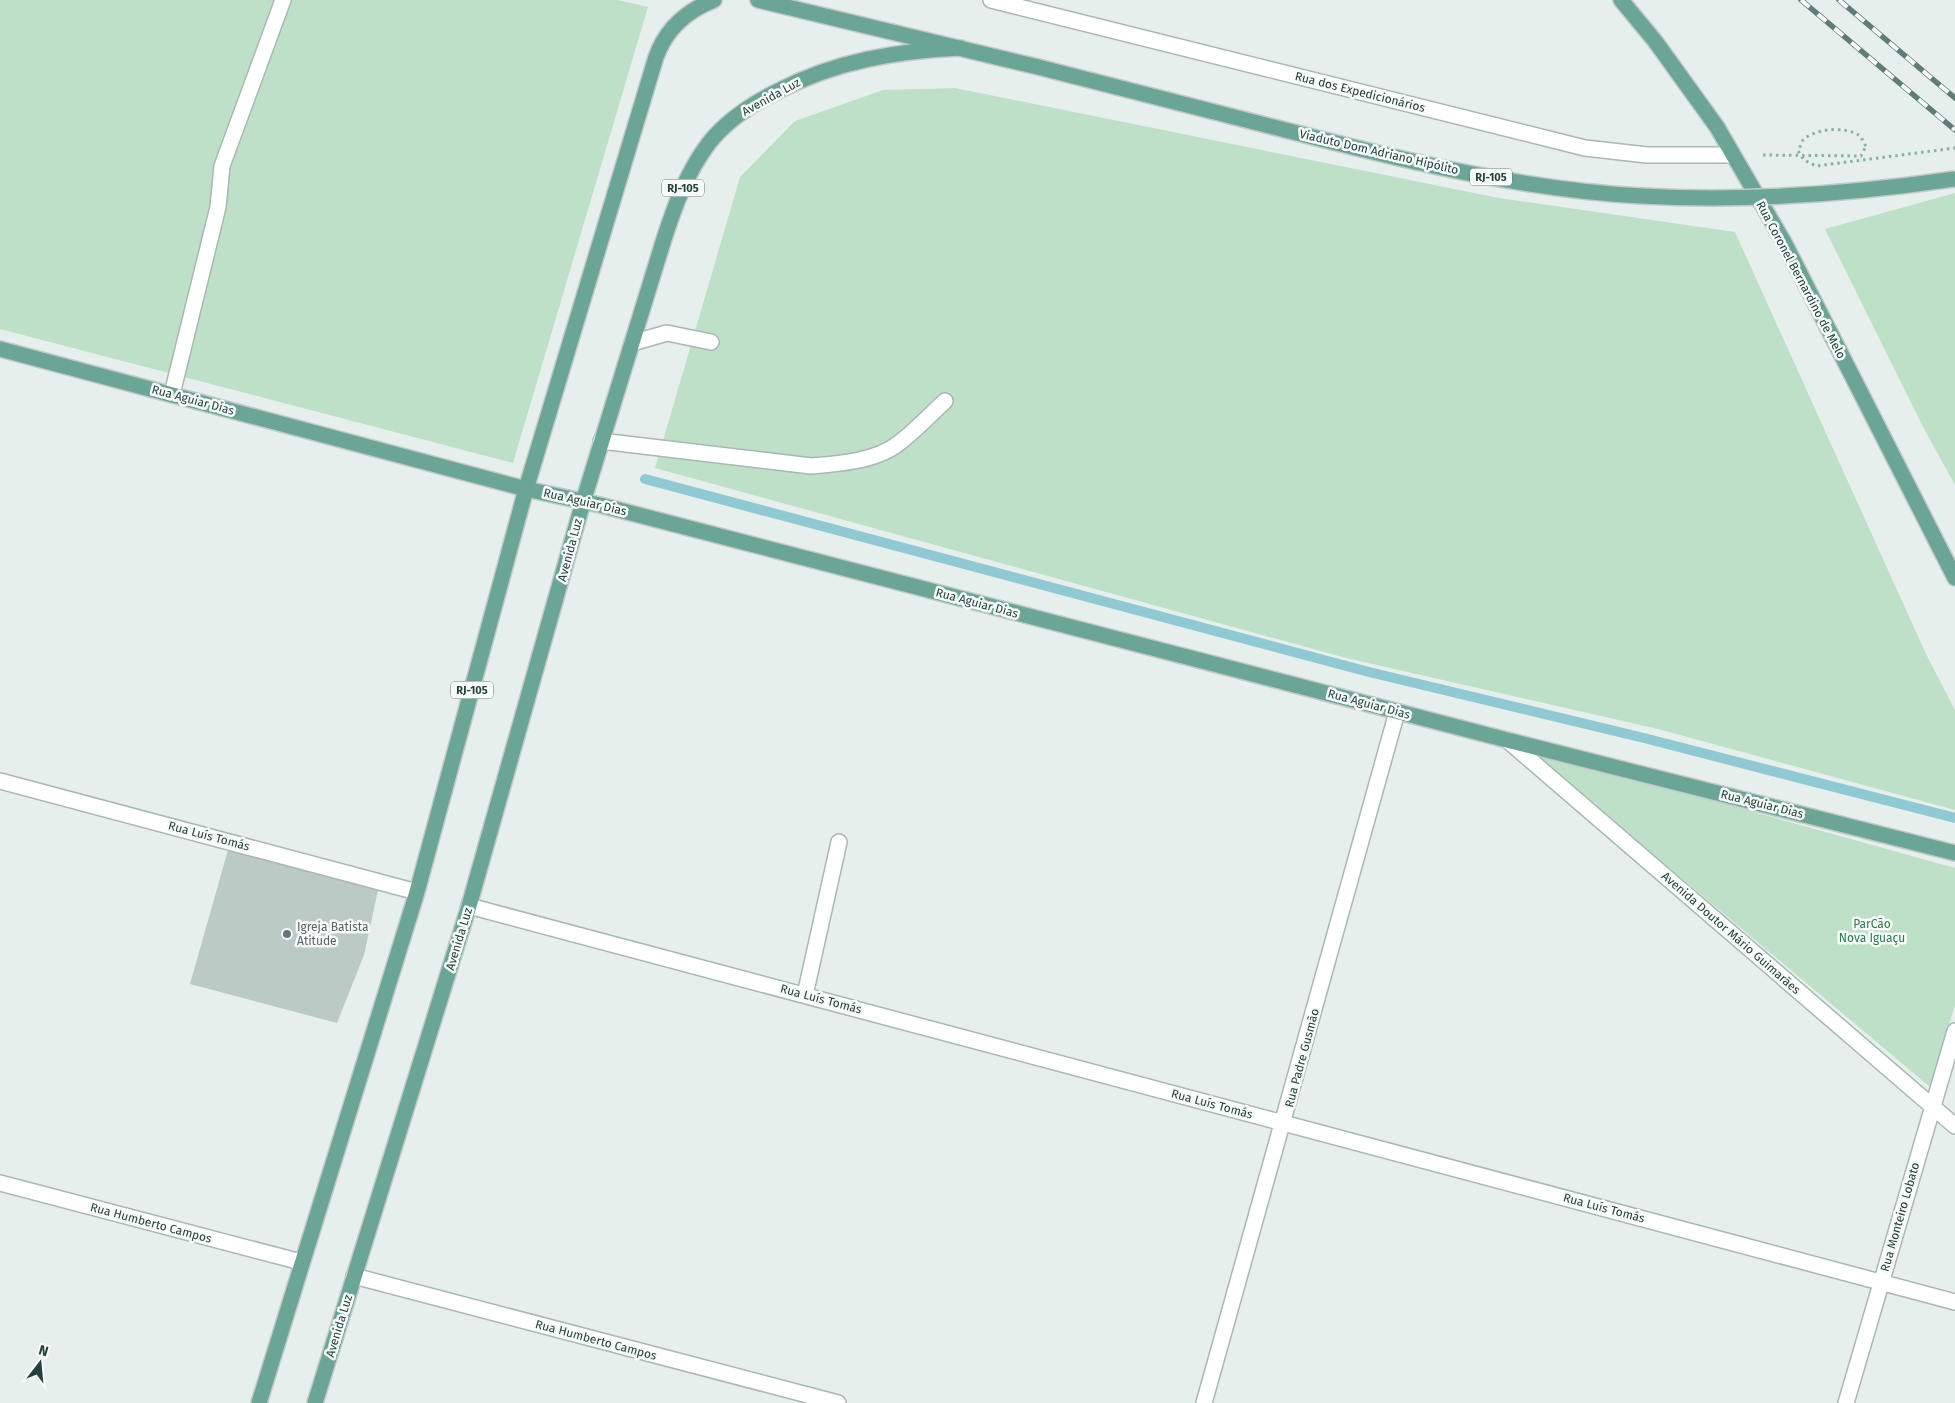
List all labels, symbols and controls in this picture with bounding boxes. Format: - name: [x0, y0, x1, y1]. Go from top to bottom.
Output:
- street label: Rua dos Expedicionários: [1293, 69, 1427, 115]
- street label: Avenida Luz: [739, 75, 803, 119]
- street label: Viaduto Dom Adriano Hipólito: [1298, 127, 1460, 177]
- road number: RJ-105: [1470, 168, 1512, 186]
- road number: RJ-105: [662, 180, 704, 197]
- street label: Rua Coronel Bernardino de Melo: [1753, 199, 1849, 361]
- street label: Rua Aguiar Dias: [150, 382, 236, 418]
- street label: Rua Aguiar Dias: [542, 486, 628, 518]
- street label: Avenida Luz: [555, 517, 585, 583]
- street label: Rua Aguiar Dias: [934, 585, 1020, 621]
- road number: RJ-105: [451, 682, 493, 698]
- street label: Rua Aguiar Dias: [1326, 686, 1412, 722]
- street label: Rua Aguiar Dias: [1719, 787, 1805, 821]
- street label: Rua Luís Tomás: [167, 818, 252, 854]
- street label: Avenida Doutor Mário Guimarães: [1659, 869, 1803, 997]
- street label: Avenida Luz: [443, 906, 475, 972]
- park label: ParCão Nova Iguaçu: [1839, 917, 1905, 945]
- place label: Igreja Batista Atitude: [297, 920, 369, 948]
- marker: Igreja Batista Atitude: [281, 928, 293, 940]
- street label: Rua Luís Tomás: [779, 981, 864, 1017]
- street label: Rua Padre Gusmão: [1282, 1007, 1322, 1109]
- street label: Rua Luís Tomás: [1170, 1086, 1255, 1122]
- street label: Rua Monteiro Lobato: [1878, 1161, 1922, 1273]
- street label: Rua Luís Tomás: [1562, 1190, 1647, 1226]
- street label: Rua Humberto Campos: [89, 1200, 214, 1246]
- street label: Avenida Luz: [323, 1293, 355, 1359]
- street label: Rua Humberto Campos: [534, 1317, 659, 1363]
- north arrow: [15, 1338, 65, 1388]
- text: N: [37, 1342, 50, 1360]

